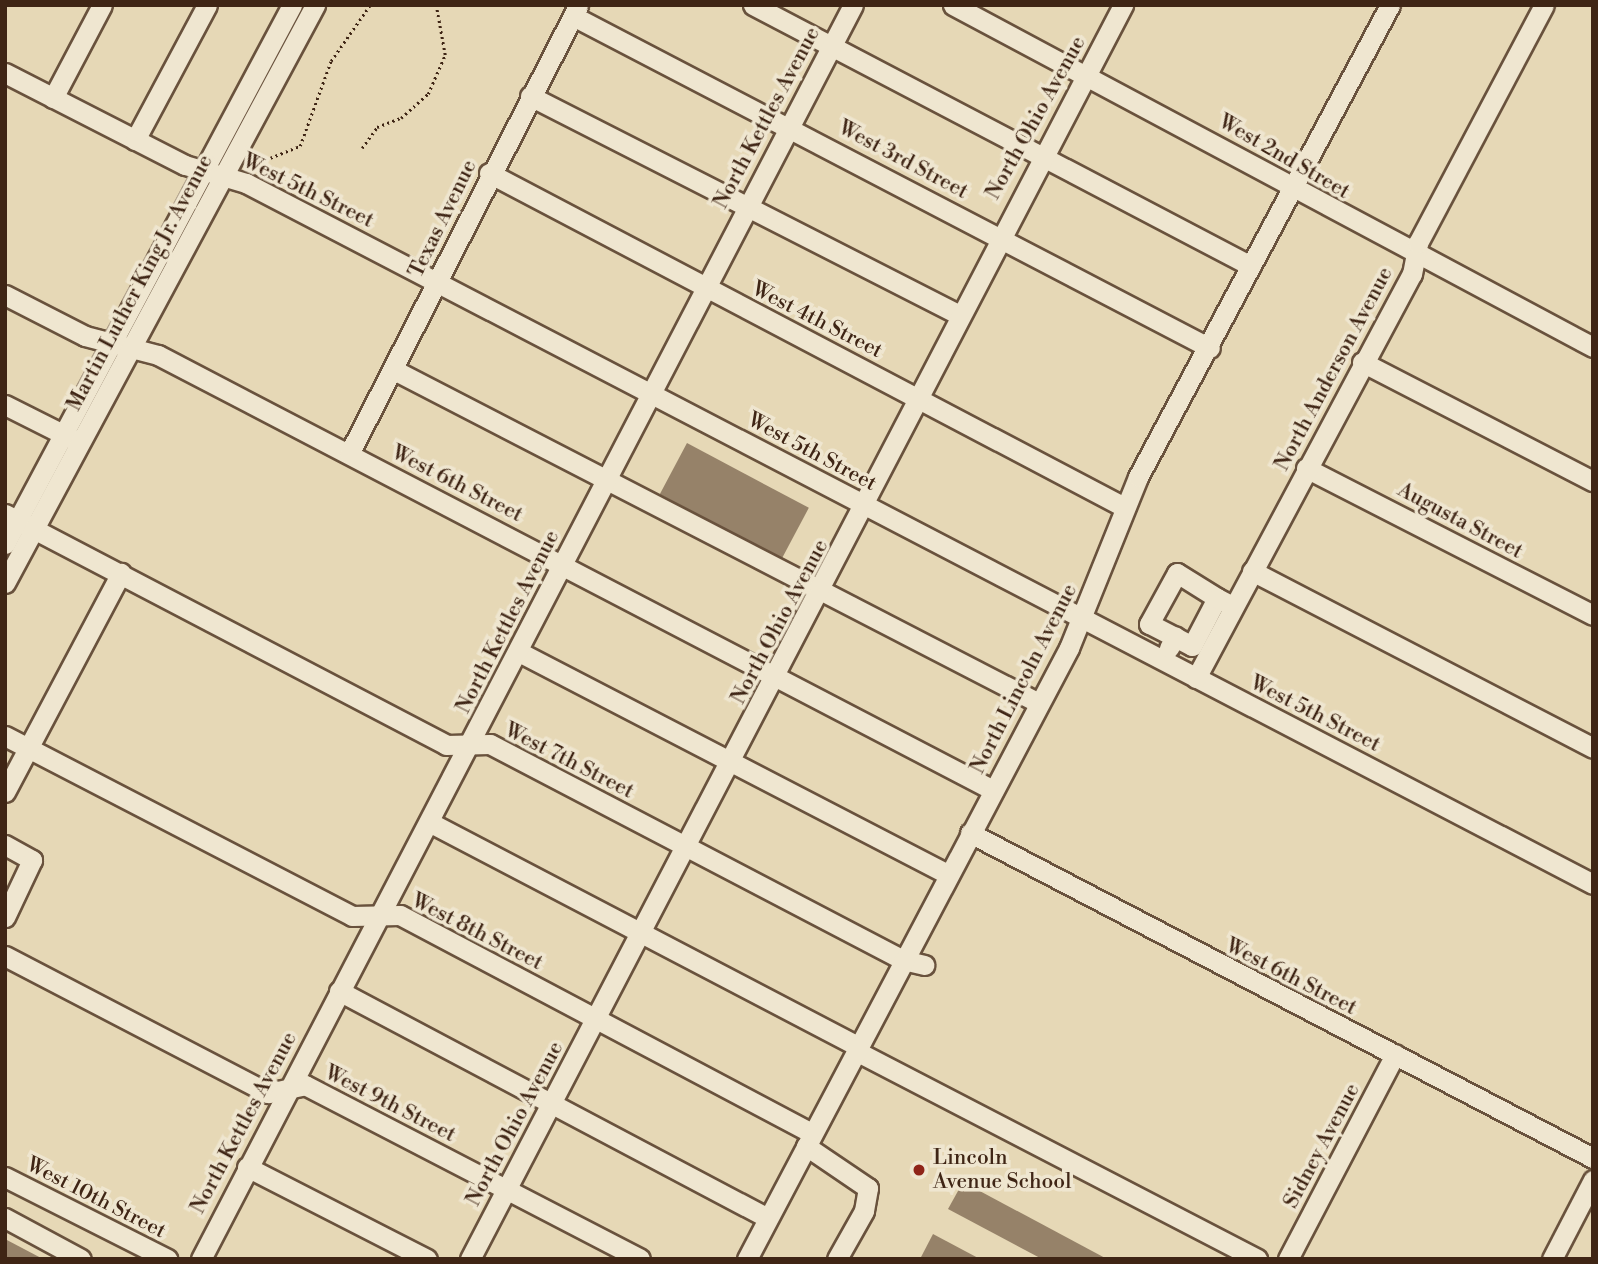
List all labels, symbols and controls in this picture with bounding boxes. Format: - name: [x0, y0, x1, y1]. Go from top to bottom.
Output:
- street label: North Kettles Avenue: [708, 23, 826, 213]
- street label: North Ohio Avenue: [981, 32, 1091, 204]
- street label: West 2nd Street: [1214, 109, 1354, 205]
- street label: West 3rd Street: [834, 115, 972, 205]
- street label: West 5th Street: [238, 148, 378, 234]
- street label: Martin Luther King Jr. Avenue: [62, 151, 218, 415]
- street label: Texas Avenue: [404, 156, 482, 282]
- street label: North Anderson Avenue: [1270, 263, 1398, 475]
- street label: West 4th Street: [747, 276, 887, 364]
- street label: West 5th Street: [743, 407, 881, 497]
- street label: West 6th Street: [387, 440, 527, 528]
- street label: Augusta Street: [1393, 477, 1527, 565]
- street label: North Kettles Avenue: [451, 526, 565, 718]
- street label: North Ohio Avenue: [726, 535, 834, 709]
- street label: North Lincoln Avenue: [965, 580, 1083, 778]
- street label: West 5th Street: [1246, 670, 1384, 758]
- street label: West 7th Street: [500, 718, 638, 804]
- street label: West 8th Street: [407, 888, 547, 976]
- street label: West 6th Street: [1221, 933, 1361, 1021]
- street label: North Kettles Avenue: [185, 1028, 303, 1218]
- street label: North Ohio Avenue: [461, 1037, 569, 1211]
- street label: West 9th Street: [320, 1060, 460, 1148]
- street label: Sidney Avenue: [1279, 1079, 1365, 1213]
- place label: Lincoln Avenue School: [933, 1145, 1071, 1195]
- street label: West 10th Street: [22, 1152, 170, 1244]
- marker: Lincoln Avenue School: [911, 1162, 927, 1178]

